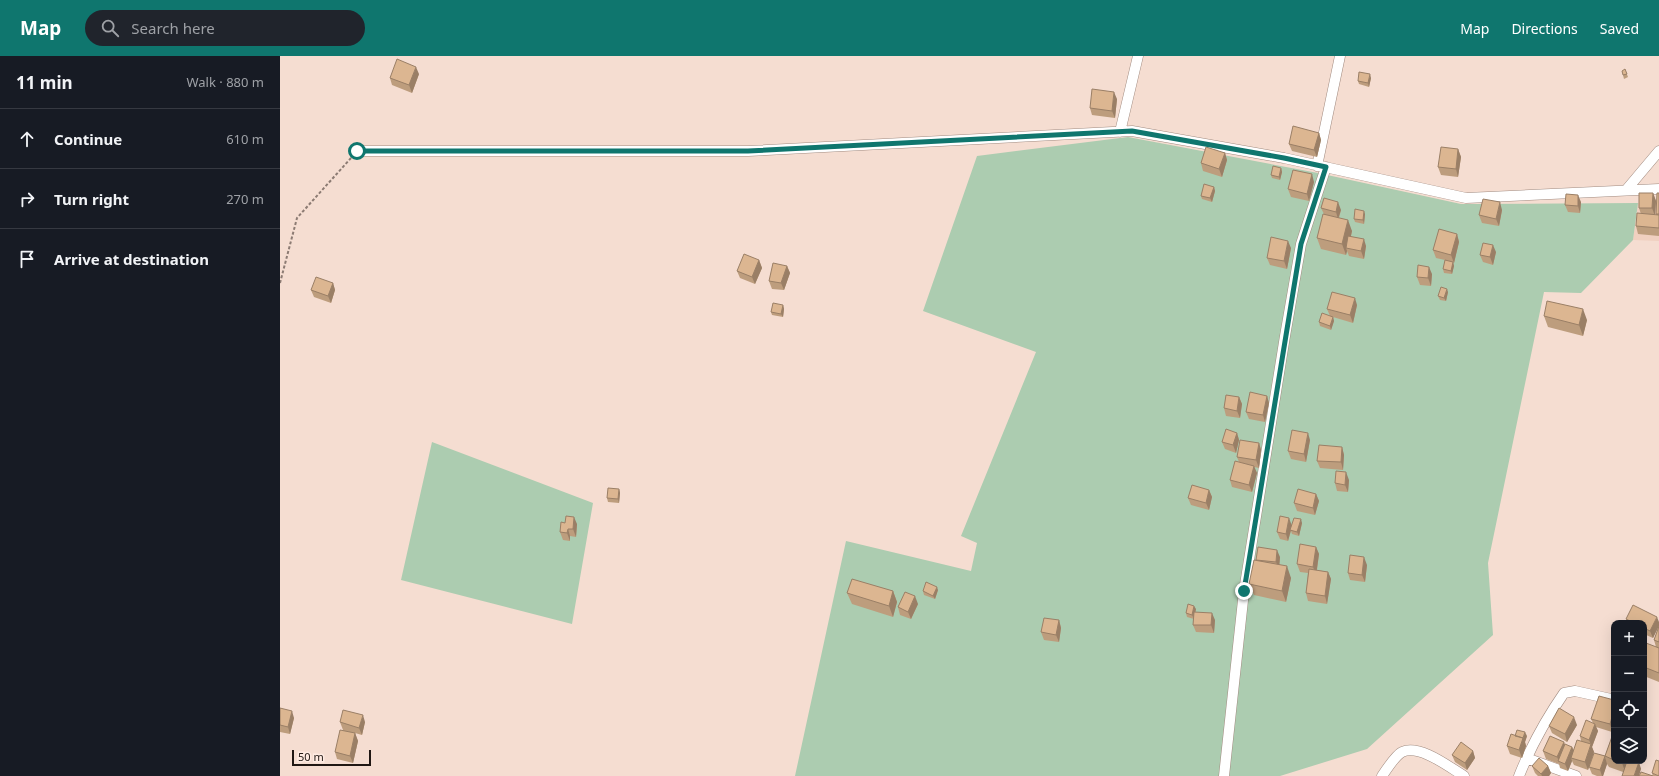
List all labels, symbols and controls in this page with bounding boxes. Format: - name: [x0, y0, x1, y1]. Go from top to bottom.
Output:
- search box: [85, 10, 365, 46]
- text: Map: [20, 15, 61, 41]
- icon: search: [99, 17, 121, 39]
- text: Search here: [131, 18, 215, 38]
- text: Map: [1460, 19, 1489, 38]
- text: Directions: [1511, 19, 1578, 38]
- text: Saved: [1600, 19, 1639, 38]
- text: 11 min: [16, 71, 73, 94]
- text: Walk · 880 m: [186, 73, 264, 91]
- icon: ahead: [16, 128, 38, 150]
- text: Continue: [54, 129, 122, 149]
- text: 610 m: [226, 130, 264, 148]
- route start: [348, 142, 366, 160]
- icon: right: [16, 188, 38, 210]
- text: Turn right: [54, 189, 129, 209]
- text: 270 m: [226, 190, 264, 208]
- icon: arrive: [16, 248, 38, 270]
- text: Arrive at destination: [54, 249, 209, 269]
- route end: [1235, 582, 1253, 600]
- map controls: [1611, 620, 1647, 764]
- button: +: [1611, 620, 1647, 656]
- button: −: [1611, 656, 1647, 692]
- button: locate: [1611, 692, 1647, 728]
- button: layers: [1611, 728, 1647, 764]
- scale bar: [292, 748, 371, 767]
- text: 50 m: [298, 749, 324, 764]

